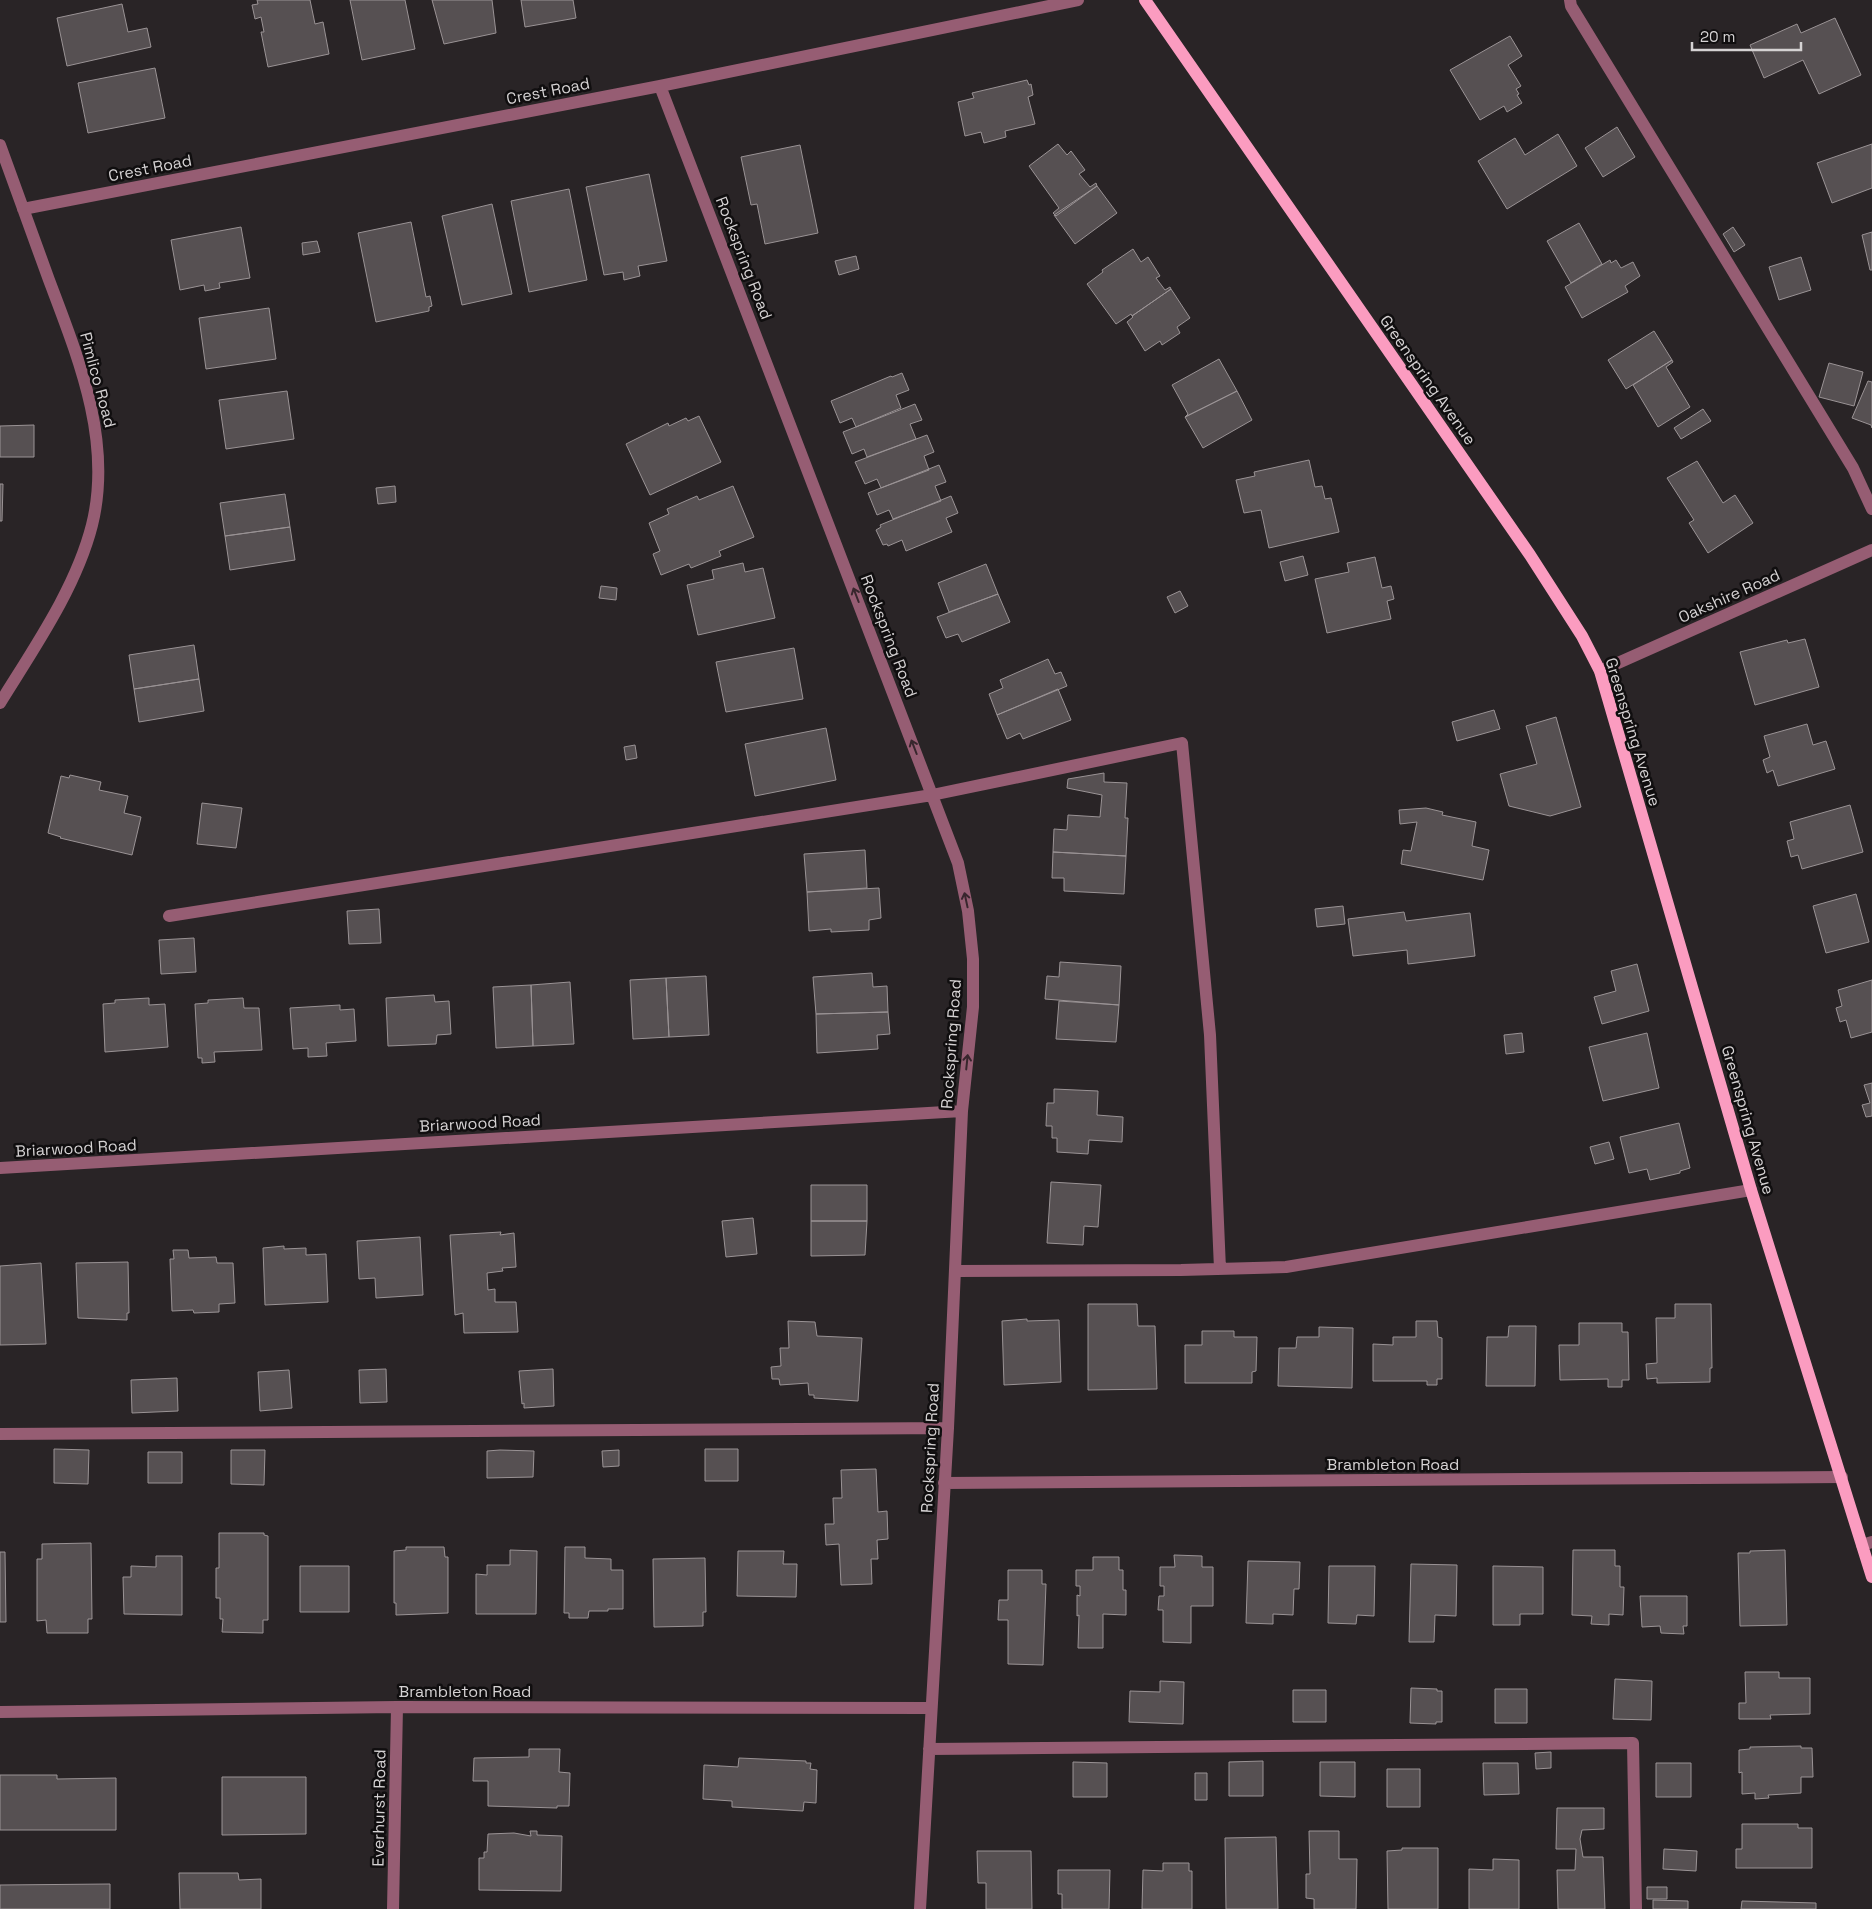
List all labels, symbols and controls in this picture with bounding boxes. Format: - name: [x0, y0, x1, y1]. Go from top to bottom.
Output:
- scale bar: [1692, 20, 1801, 52]
- text: 20 m: [1700, 27, 1735, 46]
- street label: Crest Road: [505, 73, 591, 109]
- street label: Crest Road: [107, 150, 193, 186]
- street label: Rockspring Road: [711, 193, 777, 323]
- street label: Greenspring Avenue: [1375, 311, 1481, 449]
- street label: Pimlico Road: [75, 330, 121, 430]
- street label: Oakshire Road: [1675, 564, 1783, 628]
- street label: Rockspring Road: [856, 571, 922, 701]
- one-way arrow: [850, 588, 860, 603]
- street label: Greenspring Avenue: [1600, 655, 1666, 809]
- one-way arrow: [909, 740, 918, 755]
- one-way arrow: [960, 893, 970, 909]
- street label: Rockspring Road: [936, 978, 966, 1110]
- street label: Greenspring Avenue: [1717, 1043, 1779, 1197]
- one-way arrow: [962, 1054, 972, 1070]
- street label: Briarwood Road: [419, 1109, 541, 1137]
- street label: Briarwood Road: [15, 1134, 137, 1162]
- street label: Rockspring Road: [916, 1382, 944, 1514]
- street label: Brambleton Road: [1327, 1454, 1459, 1475]
- street label: Brambleton Road: [399, 1681, 531, 1702]
- street label: Everhurst Road: [367, 1749, 391, 1867]

